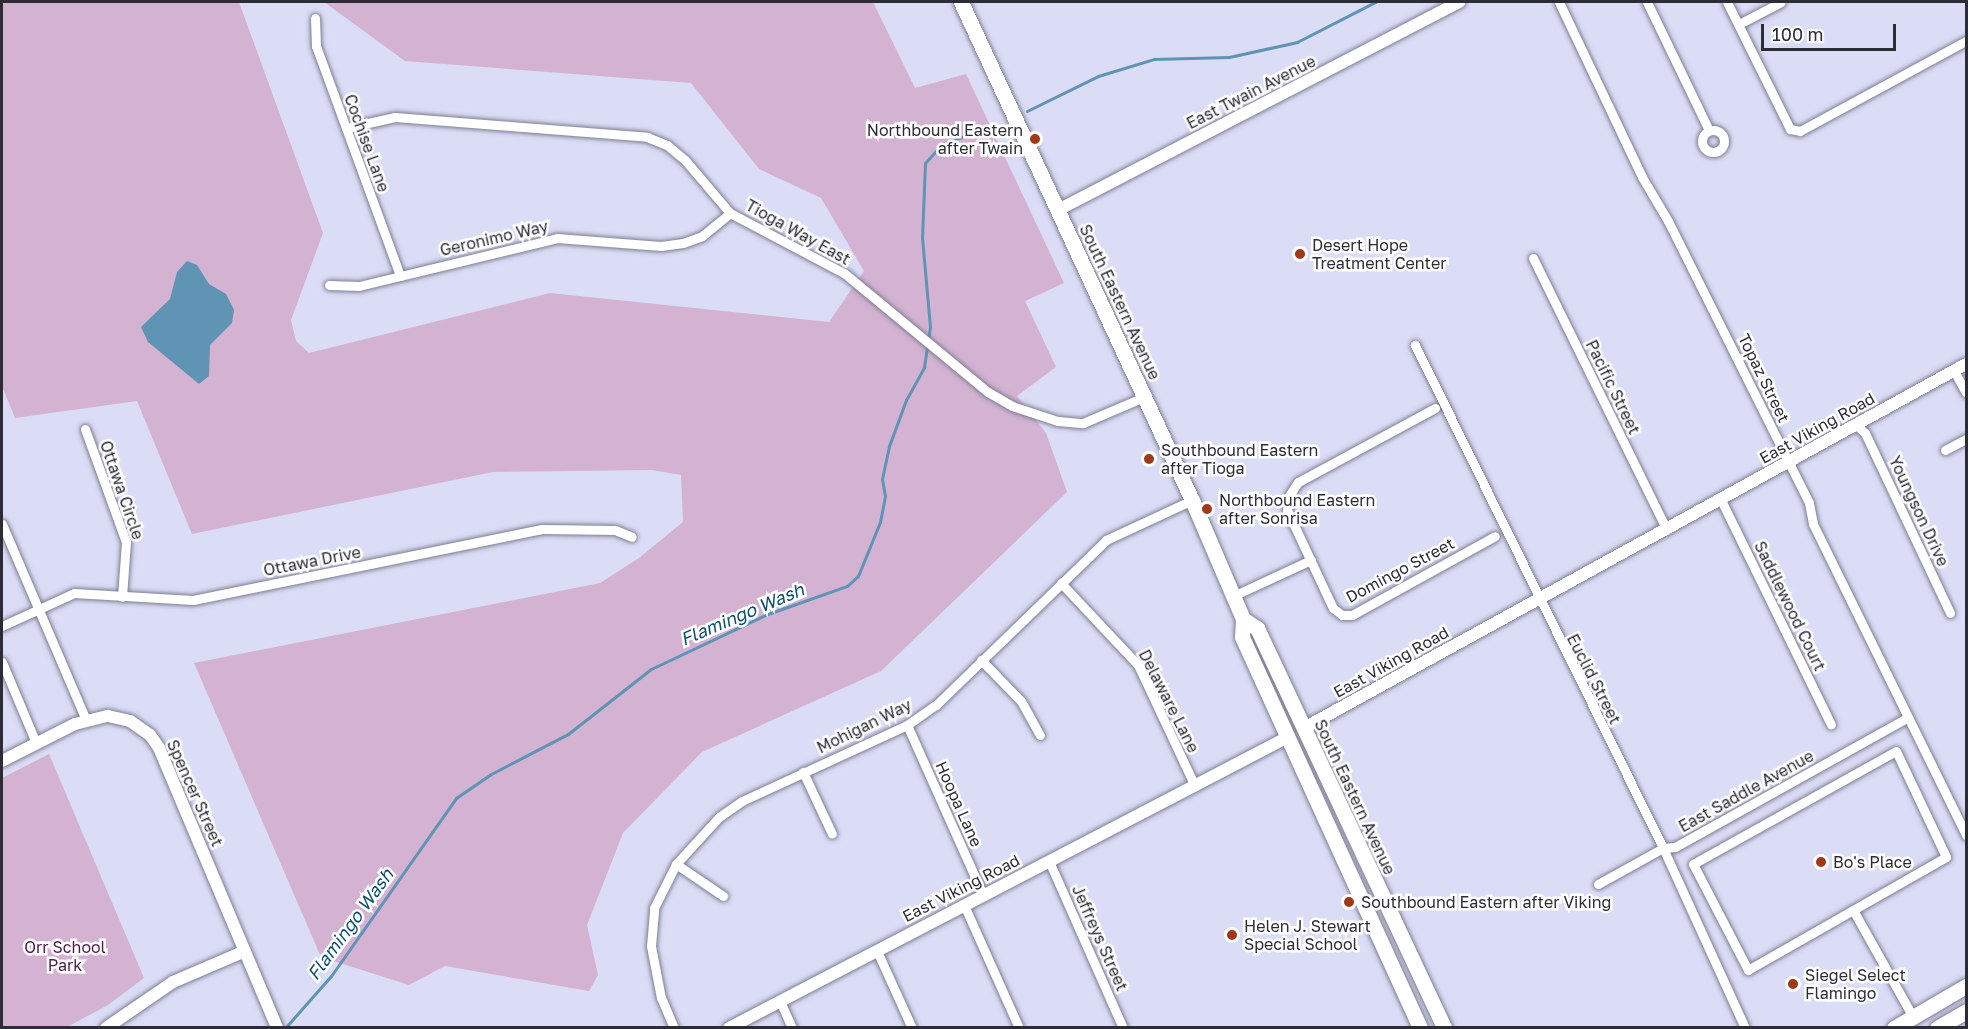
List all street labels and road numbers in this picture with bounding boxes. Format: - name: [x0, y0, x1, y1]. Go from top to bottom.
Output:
- street label: East Twain Avenue: [1183, 51, 1319, 133]
- street label: Cochise Lane: [340, 92, 394, 194]
- street label: Tioga Way East: [742, 195, 854, 269]
- street label: Geronimo Way: [438, 216, 550, 260]
- street label: South Eastern Avenue: [1076, 221, 1164, 383]
- street label: Topaz Street: [1734, 330, 1794, 426]
- street label: Pacific Street: [1582, 337, 1644, 437]
- street label: East Viking Road: [1756, 388, 1878, 468]
- street label: Ottawa Circle: [96, 438, 148, 542]
- street label: Youngson Drive: [1885, 453, 1953, 569]
- street label: Domingo Street: [1343, 533, 1457, 607]
- street label: Saddlewood Court: [1750, 538, 1830, 674]
- street label: Ottawa Drive: [262, 542, 362, 580]
- street label: East Viking Road: [1330, 622, 1452, 702]
- street label: Euclid Street: [1563, 631, 1625, 727]
- street label: Delaware Lane: [1135, 646, 1203, 756]
- street label: Mohigan Way: [814, 695, 914, 757]
- street label: South Eastern Avenue: [1311, 716, 1399, 878]
- street label: Spencer Street: [163, 737, 227, 849]
- street label: East Saddle Avenue: [1675, 746, 1817, 836]
- street label: Hoopa Lane: [932, 758, 986, 850]
- street label: East Viking Road: [899, 850, 1023, 926]
- street label: Jeffreys Street: [1068, 882, 1132, 994]

